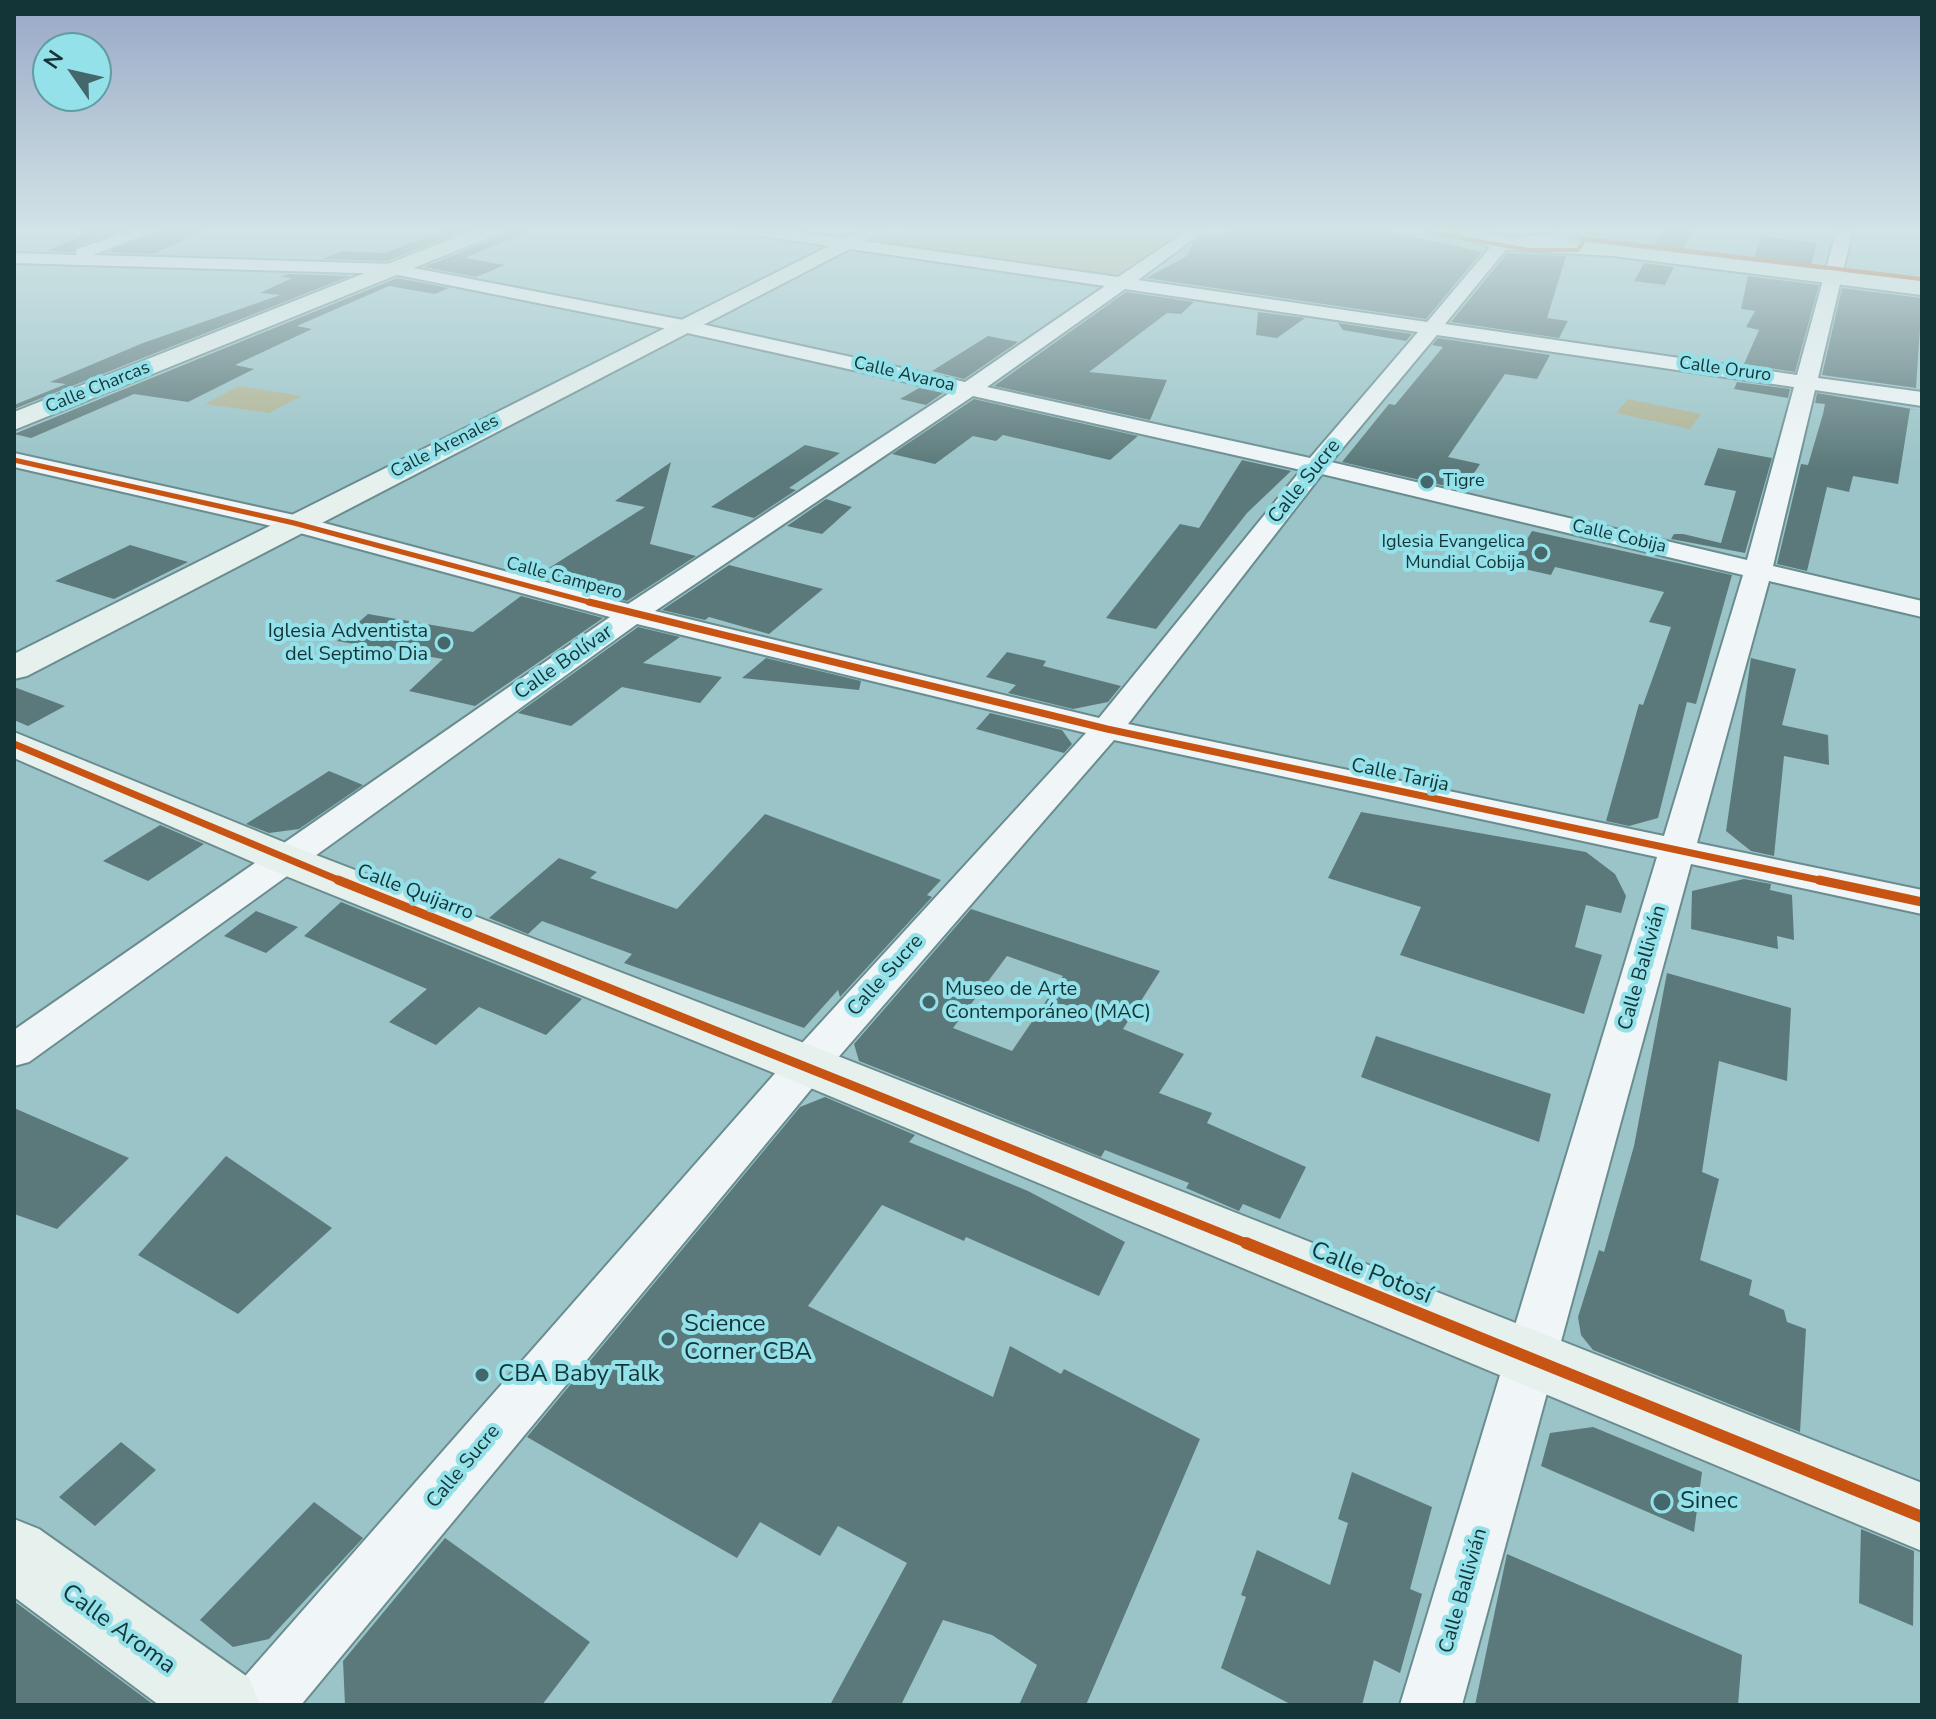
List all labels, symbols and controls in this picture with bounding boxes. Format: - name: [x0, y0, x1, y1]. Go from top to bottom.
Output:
- north arrow: [32, 32, 112, 112]
- text: N: [37, 44, 71, 75]
- street label: Calle Avaroa: [851, 353, 957, 397]
- street label: Calle Oruro: [1678, 353, 1772, 387]
- street label: Calle Charcas: [43, 357, 153, 419]
- street label: Calle Arenales: [387, 411, 503, 483]
- street label: Calle Sucre: [1264, 435, 1346, 529]
- place label: Tigre: [1443, 471, 1484, 493]
- marker: Tigre: [1418, 473, 1436, 491]
- street label: Calle Cobija: [1570, 516, 1668, 558]
- place label: Iglesia Evangelica Mundial Cobija: [1381, 532, 1525, 574]
- marker: Iglesia Evangelica Mundial Cobija: [1532, 544, 1550, 562]
- street label: Calle Campero: [504, 553, 624, 605]
- place label: Iglesia Adventista del Septimo Dia: [268, 620, 428, 667]
- street label: Calle Bolívar: [510, 620, 618, 706]
- marker: Iglesia Adventista del Septimo Dia: [435, 634, 453, 652]
- street label: Calle Tarija: [1349, 754, 1451, 798]
- street label: Calle Quijarro: [353, 860, 477, 926]
- street label: Calle Ballivián: [1614, 903, 1672, 1033]
- street label: Calle Sucre: [843, 930, 929, 1022]
- place label: Museo de Arte Contemporáneo (MAC): [945, 978, 1151, 1025]
- marker: Museo de Arte Contemporáneo (MAC): [920, 993, 938, 1011]
- street label: Calle Potosí: [1306, 1237, 1436, 1311]
- place label: Science Corner CBA: [684, 1311, 812, 1367]
- marker: Science Corner CBA: [659, 1330, 677, 1348]
- place label: CBA Baby Talk: [498, 1361, 660, 1389]
- marker: CBA Baby Talk: [473, 1366, 491, 1384]
- street label: Calle Sucre: [422, 1420, 506, 1514]
- place label: Sinec: [1680, 1488, 1738, 1516]
- marker: Sinec: [1651, 1491, 1673, 1513]
- street label: Calle Ballivián: [1435, 1526, 1493, 1656]
- street label: Calle Aroma: [55, 1579, 181, 1681]

